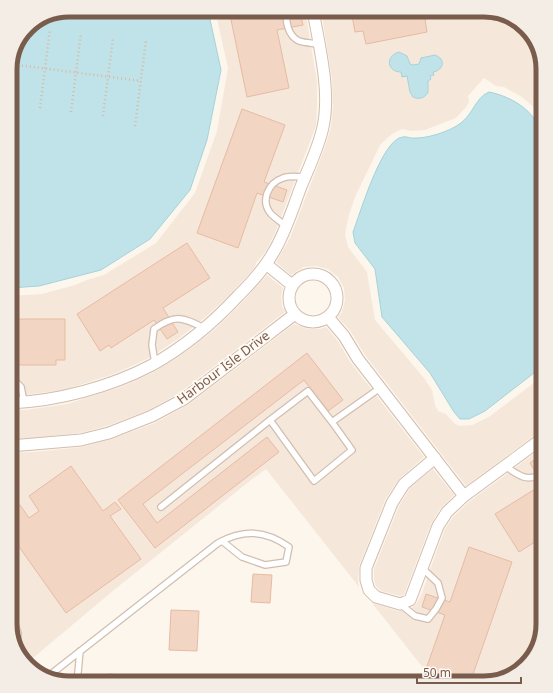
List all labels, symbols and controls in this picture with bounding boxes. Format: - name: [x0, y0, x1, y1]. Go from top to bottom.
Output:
- street label: Harbour Isle Drive: [173, 326, 273, 408]
- scale bar: [417, 659, 521, 685]
- text: 50 m: [423, 664, 451, 681]

